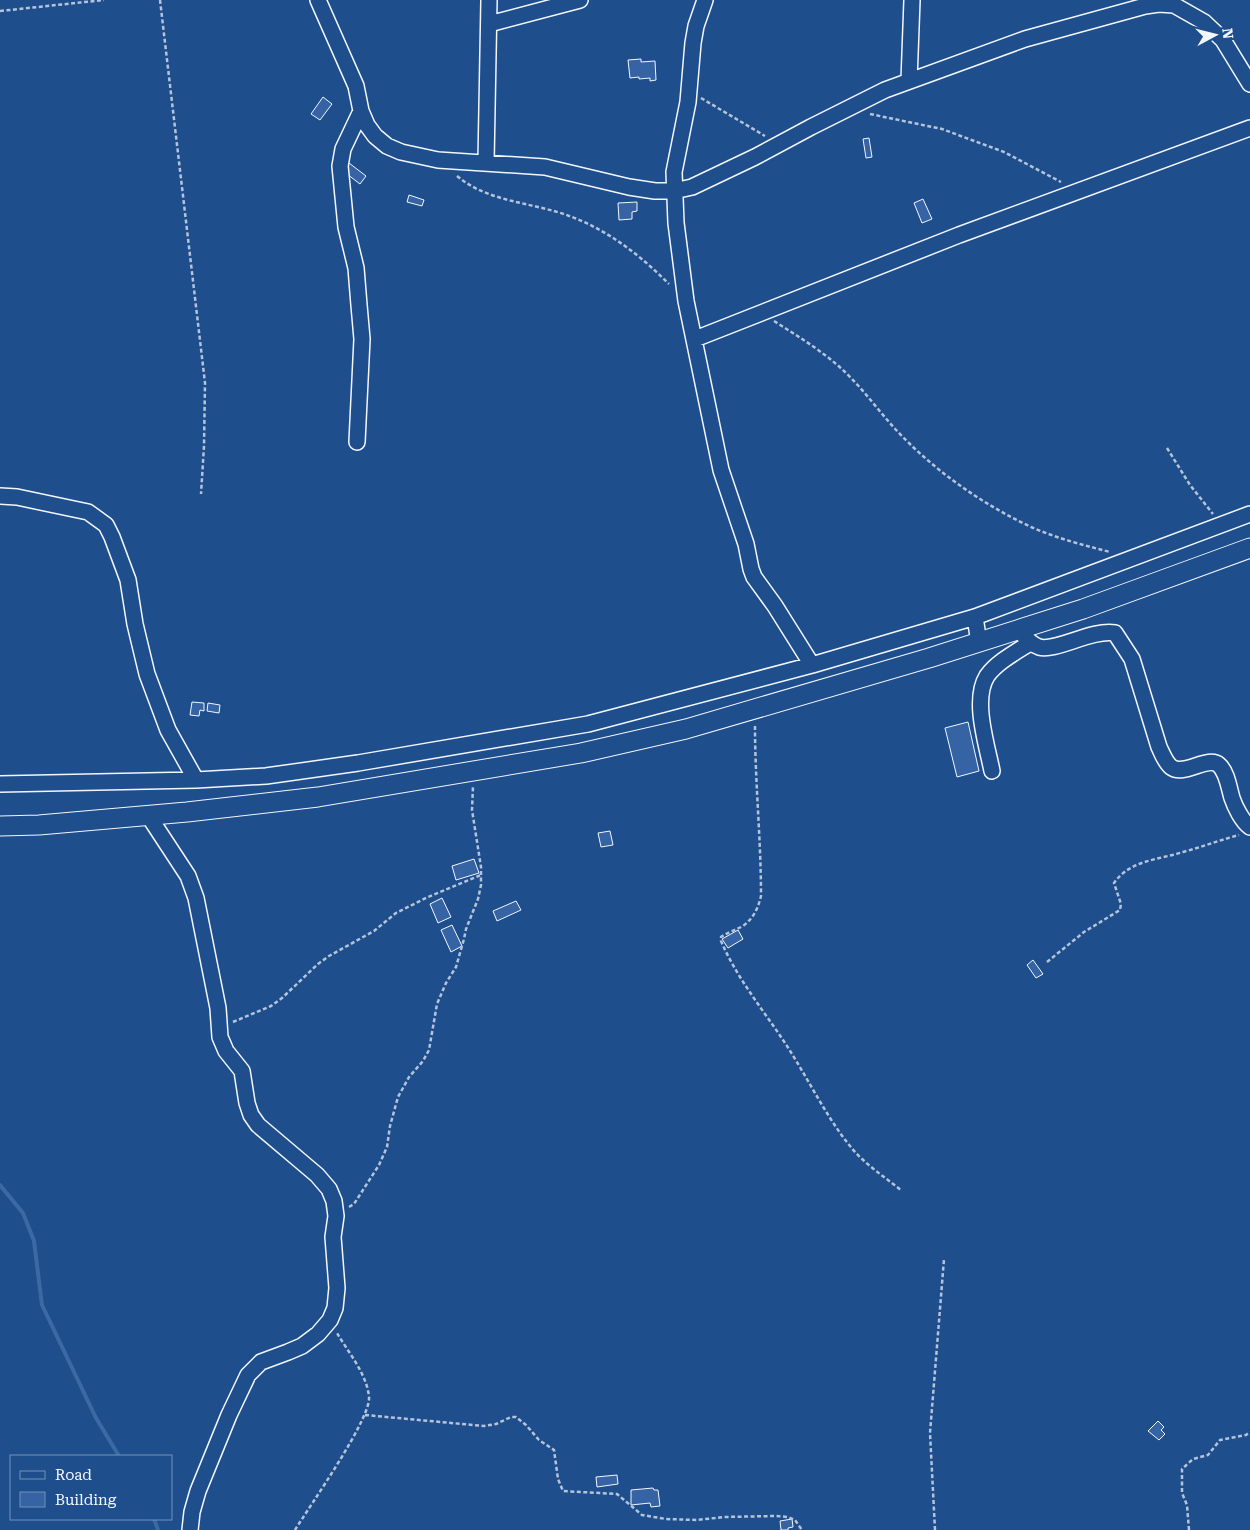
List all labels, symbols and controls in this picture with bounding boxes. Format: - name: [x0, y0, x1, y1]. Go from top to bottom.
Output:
- north arrow: [1190, 10, 1240, 60]
- text: N: [1219, 27, 1237, 40]
- legend: [10, 1455, 172, 1520]
- text: Road: [55, 1466, 92, 1484]
- text: Building: [55, 1491, 117, 1509]

